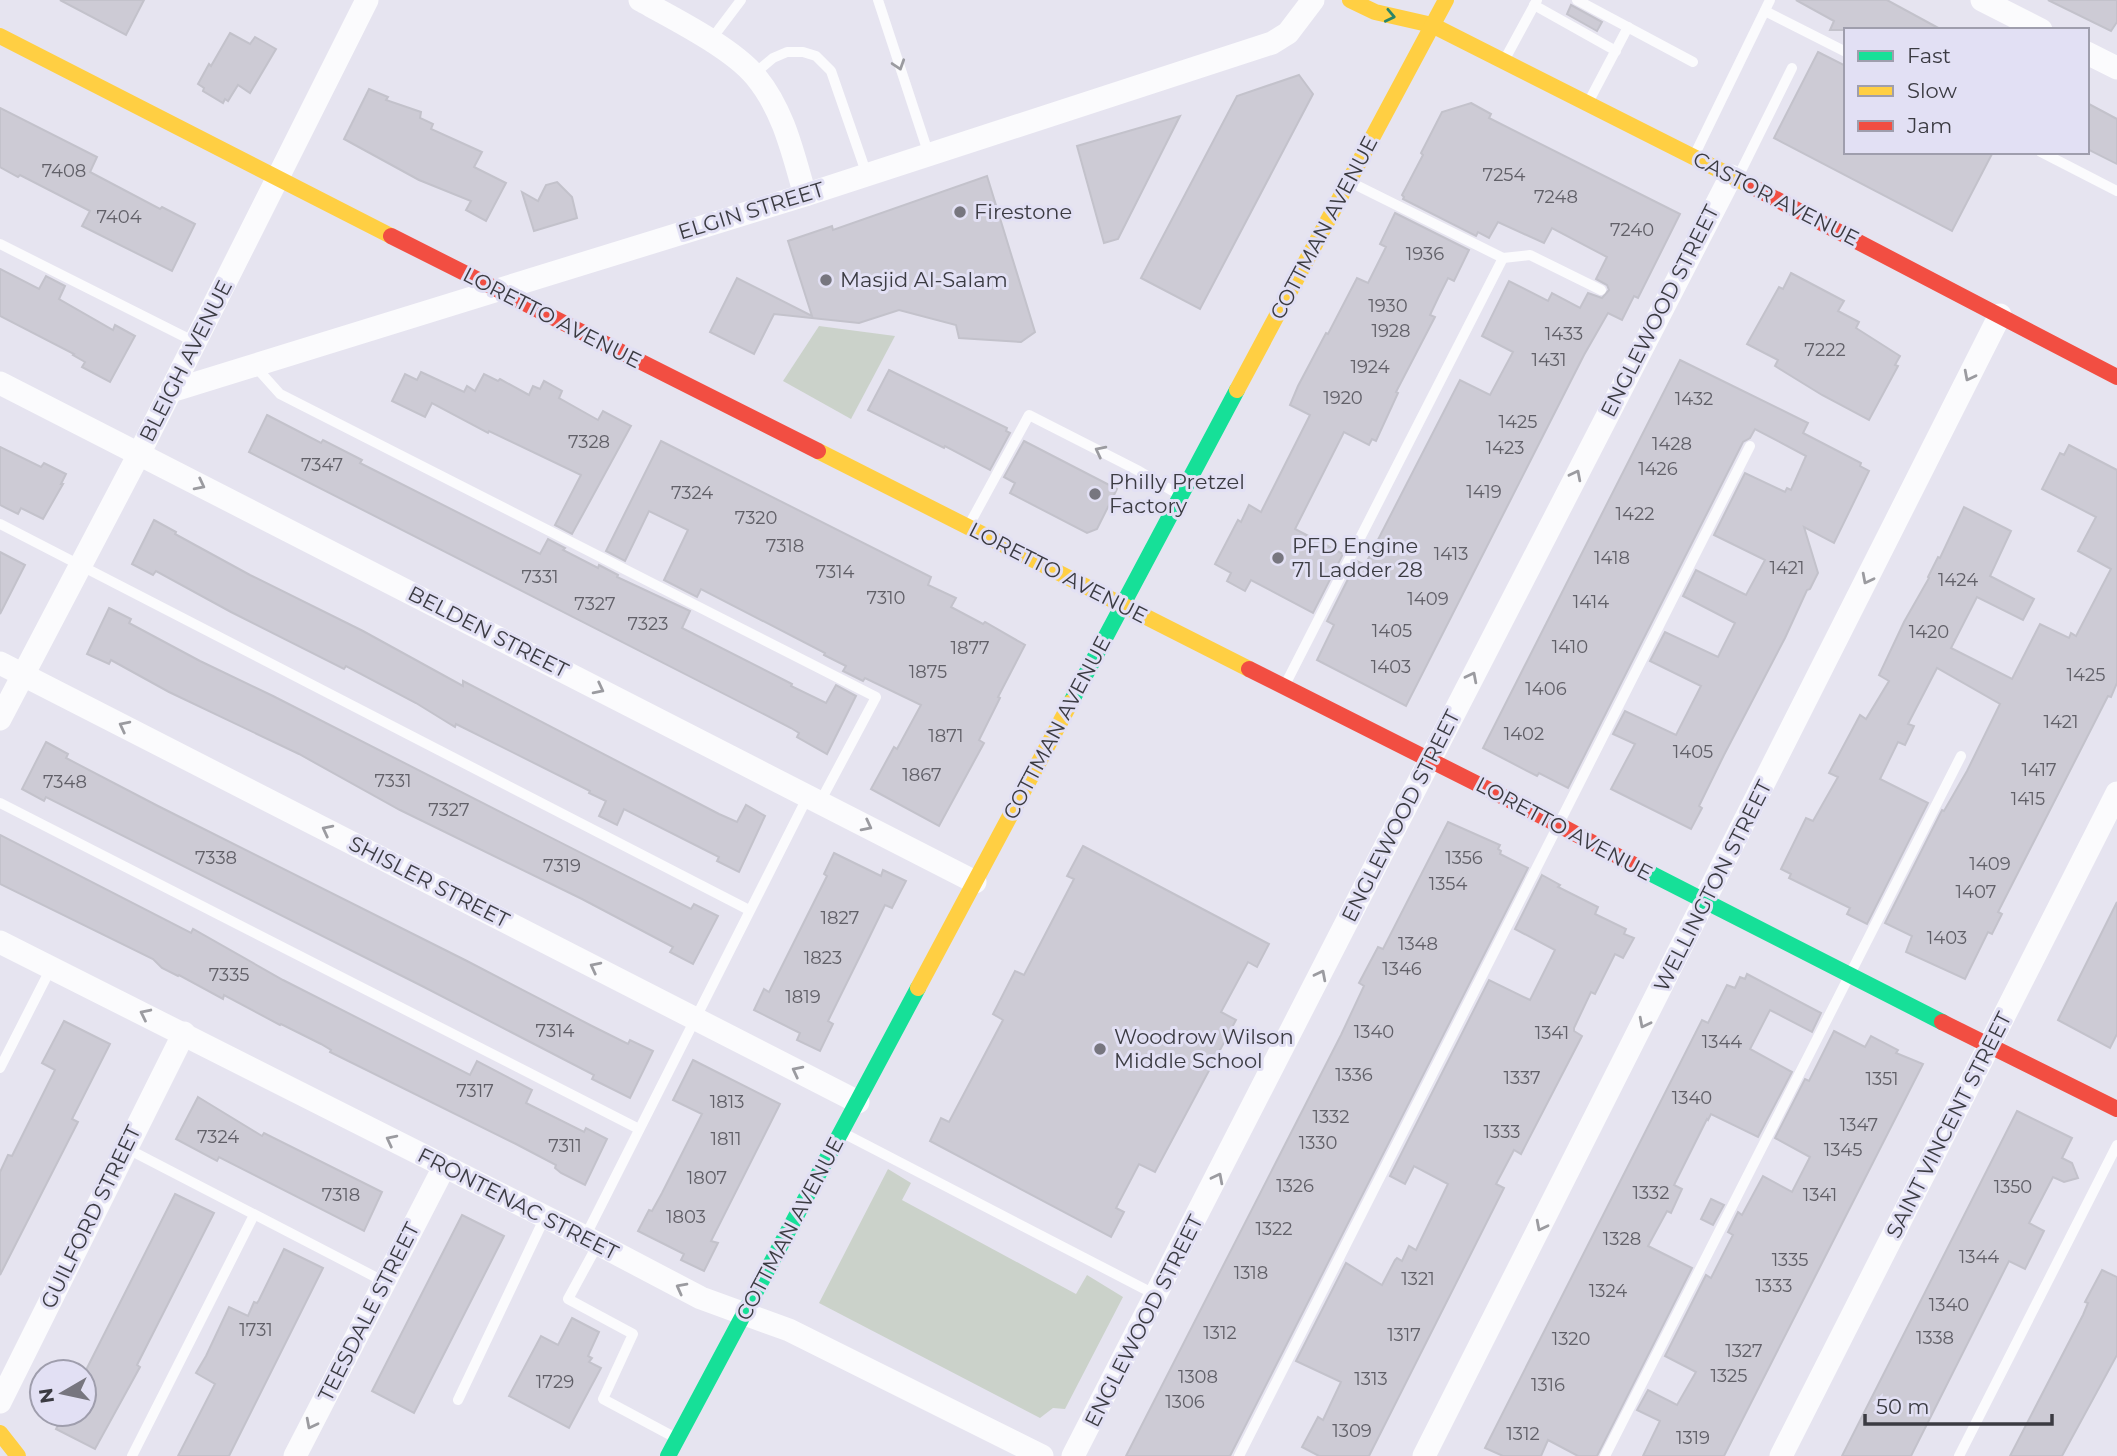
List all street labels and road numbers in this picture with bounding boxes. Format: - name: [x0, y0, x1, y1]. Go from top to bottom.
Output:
- street label: COTTMAN AVENUE: [1265, 132, 1382, 324]
- street label: CASTOR AVENUE: [1689, 146, 1863, 251]
- street label: ELGIN STREET: [675, 176, 827, 245]
- street label: ENGLEWOOD STREET: [1595, 201, 1724, 421]
- street label: LORETTO AVENUE: [459, 262, 645, 373]
- street label: BLEIGH AVENUE: [134, 276, 237, 446]
- street label: LORETTO AVENUE: [965, 517, 1151, 628]
- street label: BELDEN STREET: [404, 580, 572, 683]
- street label: COTTMAN AVENUE: [998, 632, 1115, 824]
- street label: ENGLEWOOD STREET: [1336, 706, 1465, 926]
- street label: LORETTO AVENUE: [1472, 771, 1657, 886]
- street label: WELLINGTON STREET: [1648, 776, 1777, 996]
- street label: SHISLER STREET: [345, 830, 514, 933]
- street label: SAINT VINCENT STREET: [1881, 1008, 2017, 1242]
- street label: GUILFORD STREET: [35, 1121, 146, 1312]
- street label: COTTMAN AVENUE: [731, 1133, 848, 1325]
- street label: FRONTENAC STREET: [414, 1142, 623, 1265]
- street label: ENGLEWOOD STREET: [1079, 1211, 1208, 1431]
- street label: TEESDALE STREET: [313, 1218, 424, 1405]

